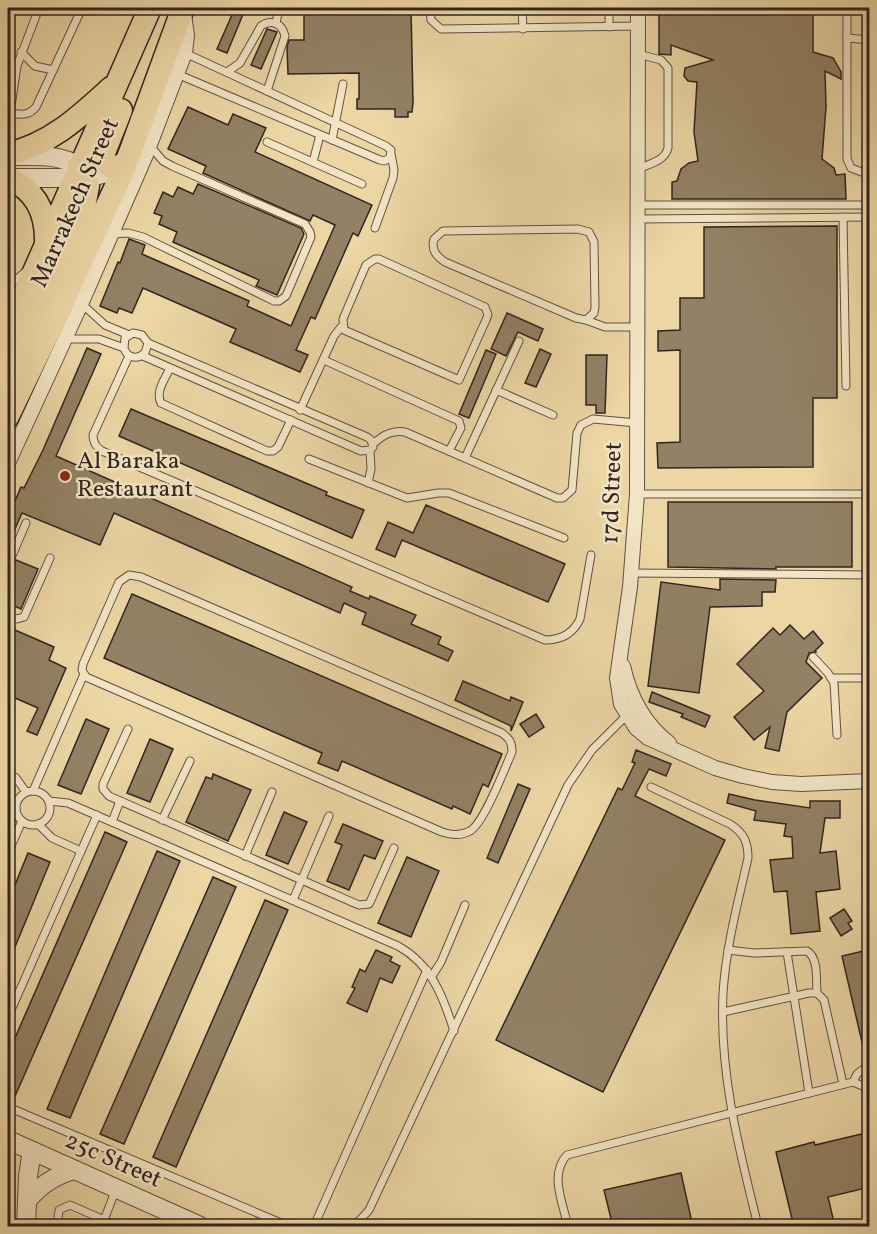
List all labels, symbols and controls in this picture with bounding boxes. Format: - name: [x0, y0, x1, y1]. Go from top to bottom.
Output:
- street label: Marrakech Street: [23, 113, 129, 293]
- street label: 17d Street: [594, 441, 632, 545]
- place label: Al Baraka Restaurant: [77, 445, 193, 507]
- marker: Al Baraka Restaurant: [58, 469, 72, 483]
- street label: 25c Street: [59, 1125, 167, 1197]

